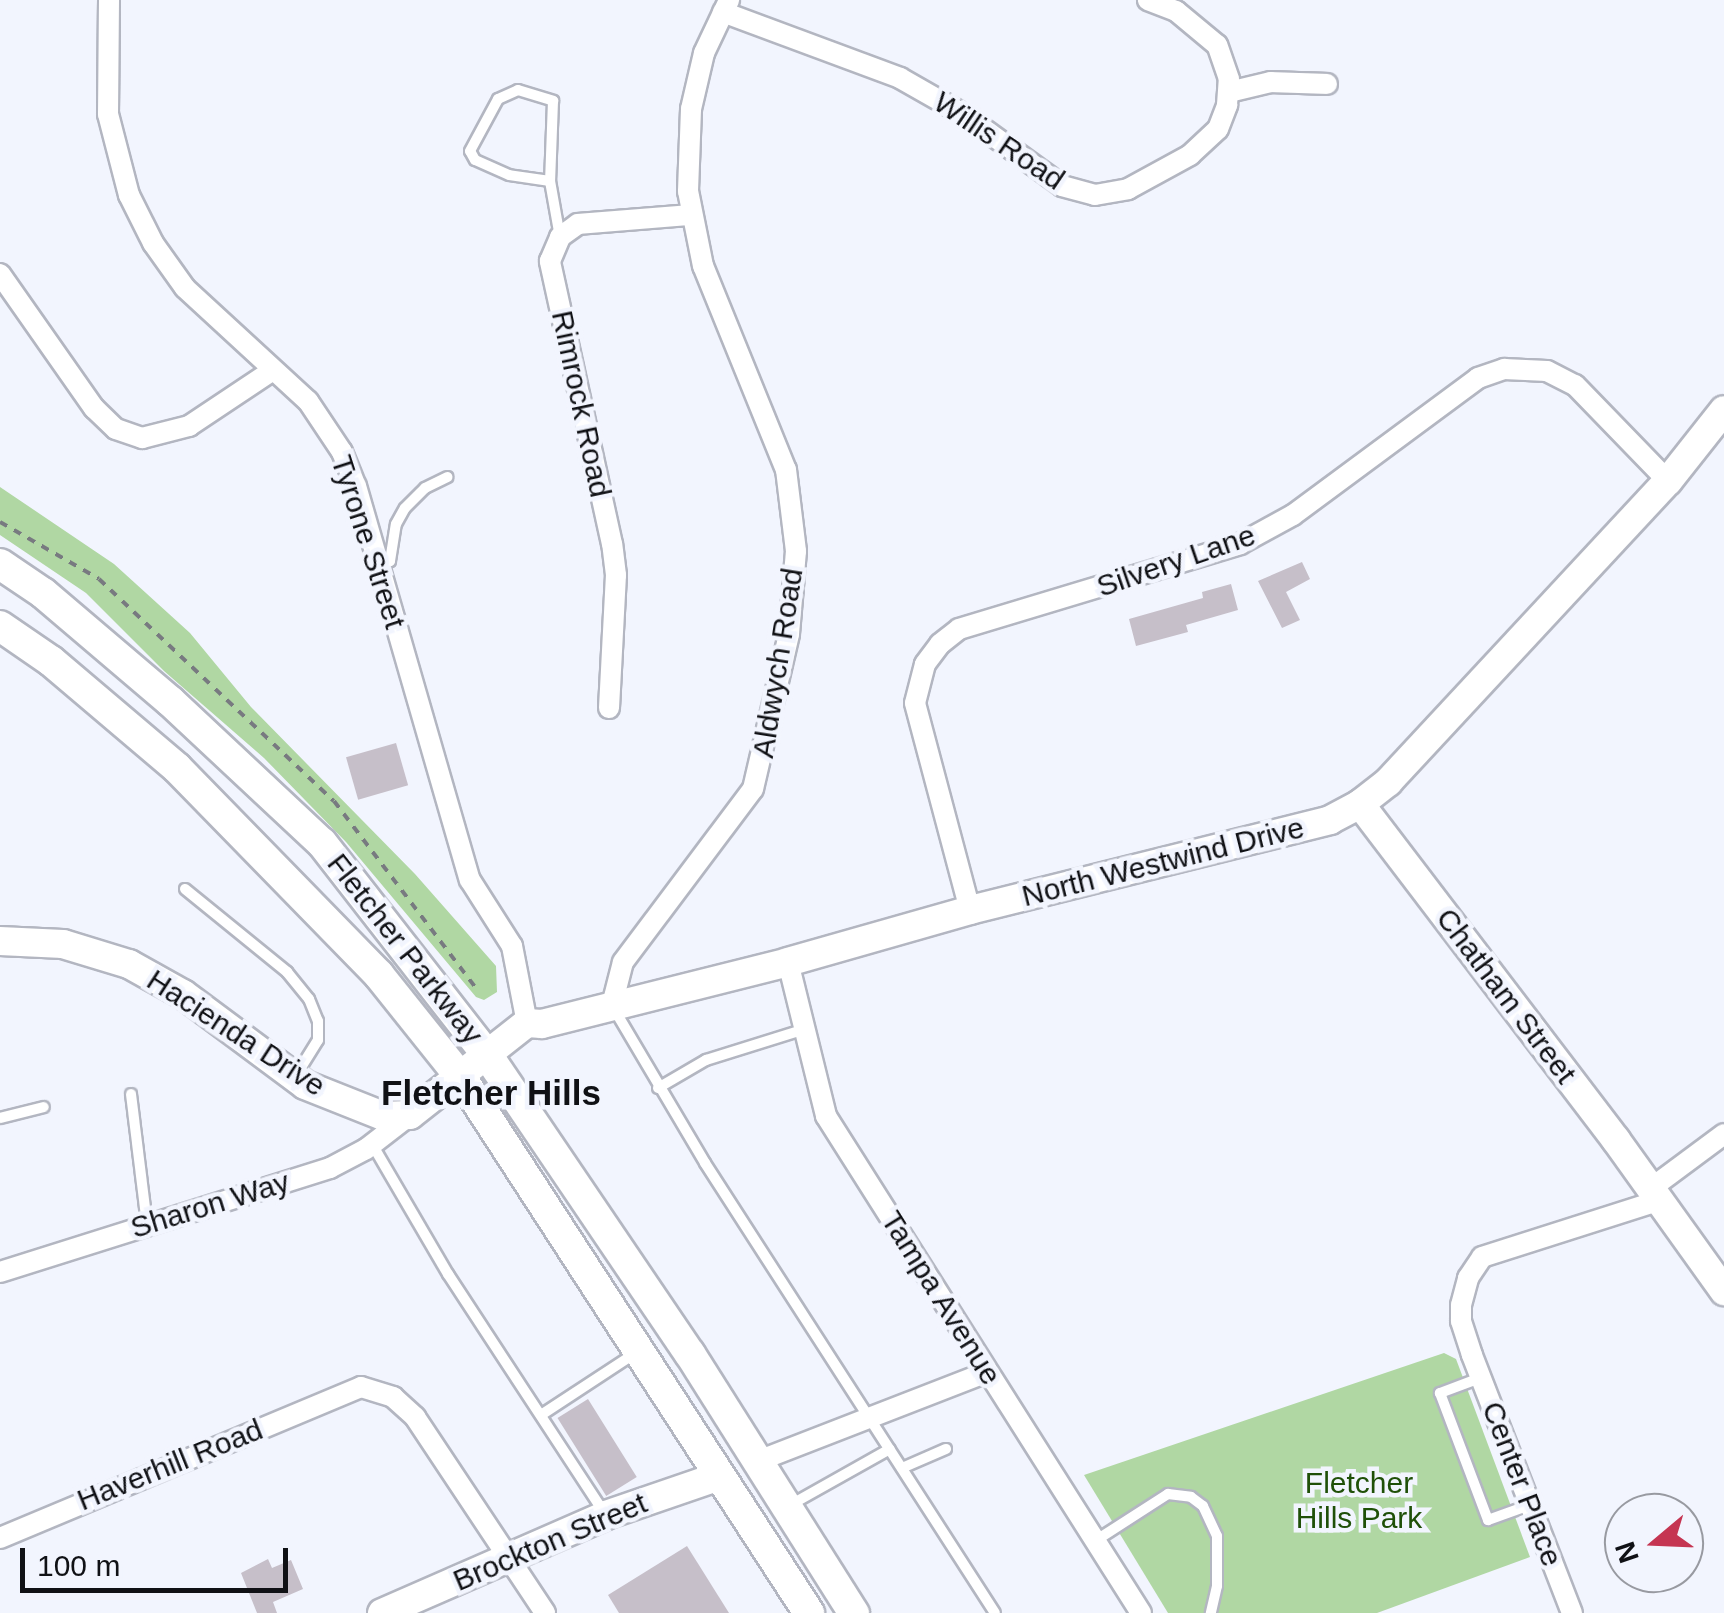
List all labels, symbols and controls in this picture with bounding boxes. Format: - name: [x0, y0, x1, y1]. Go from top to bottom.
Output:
- street label: Willis Road: [927, 84, 1071, 198]
- street label: Rimrock Road: [544, 307, 618, 501]
- street label: Tyrone Street: [323, 451, 413, 633]
- street label: Silvery Lane: [1092, 517, 1260, 605]
- street label: Aldwych Road: [745, 565, 811, 761]
- street label: North Westwind Drive: [1018, 810, 1308, 914]
- street label: Fletcher Parkway: [319, 847, 491, 1051]
- street label: Chatham Street: [1428, 901, 1584, 1091]
- street label: Hacienda Drive: [140, 962, 332, 1104]
- district label: Fletcher Hills: [381, 1072, 601, 1114]
- street label: Sharon Way: [126, 1164, 294, 1246]
- street label: Tampa Avenue: [873, 1204, 1009, 1392]
- street label: Center Place: [1474, 1397, 1570, 1571]
- street label: Haverhill Road: [72, 1411, 268, 1519]
- park label: Fletcher Hills Park: [1296, 1465, 1422, 1536]
- street label: Brockton Street: [448, 1485, 652, 1599]
- north arrow: [1604, 1493, 1704, 1593]
- scale bar: [25, 1528, 292, 1590]
- text: N: [1609, 1538, 1645, 1567]
- text: 100 m: [37, 1549, 120, 1582]

